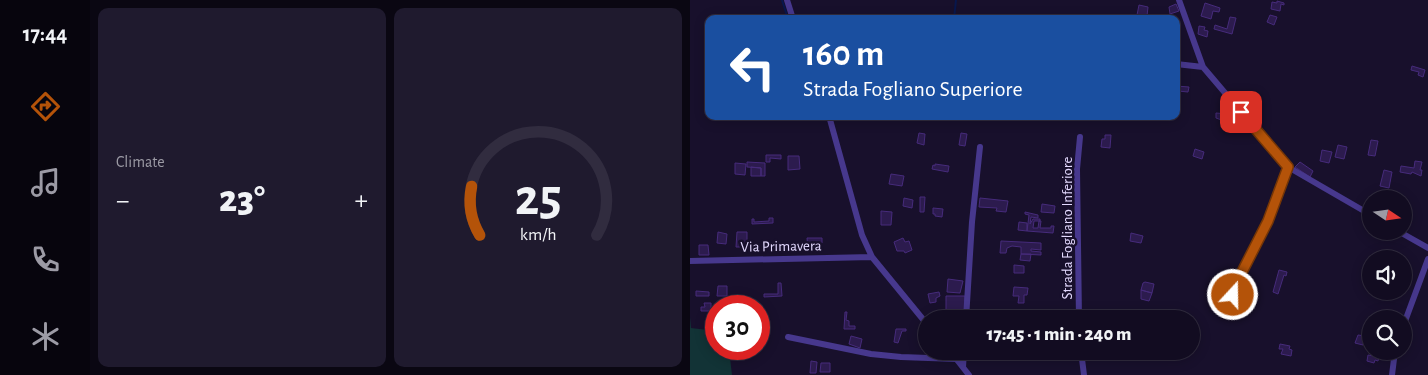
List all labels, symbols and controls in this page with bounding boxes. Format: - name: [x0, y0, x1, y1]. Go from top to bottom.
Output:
- text: 17:44: [23, 23, 67, 45]
- icon: left: [720, 35, 785, 100]
- text: 160 m: [803, 37, 884, 72]
- text: Strada Fogliano Superiore: [803, 78, 1023, 100]
- icon: directions: [28, 89, 63, 124]
- pin: [1220, 91, 1262, 133]
- icon: arrive: [1227, 98, 1255, 126]
- text: Climate: [116, 154, 165, 170]
- street label: Strada Fogliano Inferiore: [1060, 156, 1075, 300]
- icon: music: [28, 165, 63, 200]
- text: 25: [515, 172, 561, 224]
- text: 23°: [219, 181, 265, 219]
- text: −: [116, 187, 129, 215]
- text: +: [355, 187, 368, 215]
- north arrow: [1362, 190, 1412, 240]
- map controls: [1362, 190, 1412, 360]
- text: km/h: [520, 226, 556, 244]
- street label: Via Primavera: [740, 238, 822, 255]
- icon: phone: [28, 242, 63, 277]
- button: sound: [1362, 250, 1412, 300]
- position arrow: [1206, 268, 1258, 320]
- speed limit sign: 30: [705, 295, 770, 360]
- button: search: [1362, 310, 1412, 360]
- icon: climate: [28, 319, 63, 354]
- text: 17:45 · 1 min · 240 m: [987, 325, 1131, 344]

